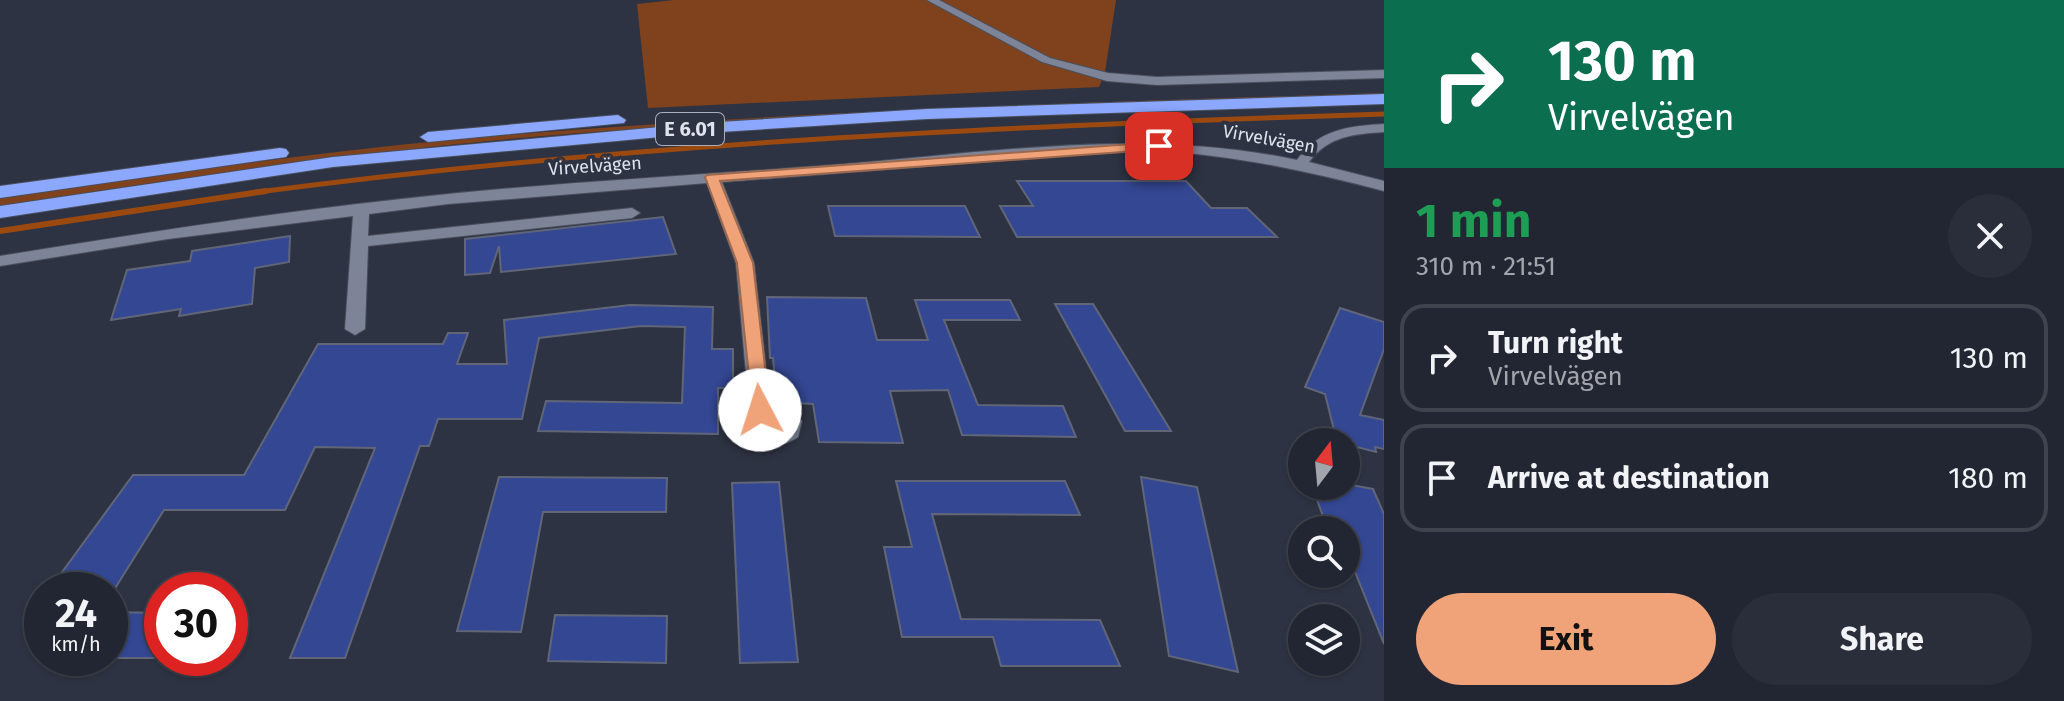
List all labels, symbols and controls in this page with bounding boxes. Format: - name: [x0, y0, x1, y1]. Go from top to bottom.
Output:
- text: 130 m: [1548, 28, 1696, 95]
- icon: right: [1416, 32, 1520, 136]
- text: Virvelvägen: [1548, 96, 1735, 140]
- pin: [1125, 112, 1193, 180]
- road number: E 6.01: [656, 113, 724, 145]
- street label: Virvelvägen: [1221, 120, 1317, 158]
- icon: arrive: [1137, 124, 1181, 168]
- street label: Virvelvägen: [548, 152, 642, 180]
- text: 1 min: [1416, 192, 1531, 250]
- button: close: [1948, 194, 2032, 278]
- text: 310 m · 21:51: [1416, 251, 1556, 282]
- text: Turn right: [1488, 325, 1623, 361]
- icon: right: [1420, 336, 1464, 380]
- text: 130 m: [1950, 340, 2028, 376]
- text: Virvelvägen: [1488, 361, 1623, 392]
- position arrow: [718, 368, 802, 452]
- north arrow: [1288, 428, 1360, 500]
- map controls: [1288, 428, 1360, 676]
- icon: arrive: [1420, 456, 1464, 500]
- text: Arrive at destination: [1488, 460, 1770, 496]
- text: 180 m: [1948, 460, 2028, 496]
- button: search: [1288, 516, 1360, 588]
- speed limit sign: 30: [144, 572, 248, 676]
- text: 24: [55, 590, 97, 638]
- button: Exit: [1416, 593, 1716, 685]
- button: Share: [1732, 593, 2032, 685]
- button: layers: [1288, 604, 1360, 676]
- text: km/h: [51, 632, 101, 656]

